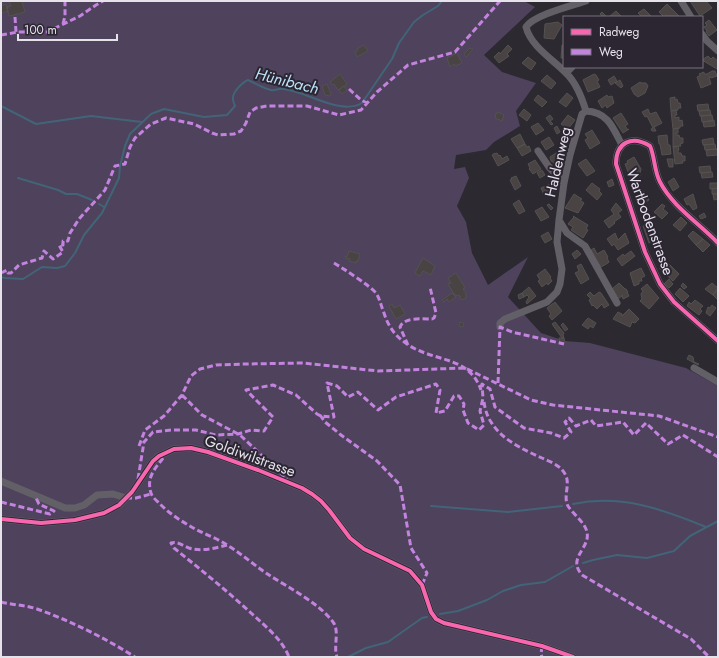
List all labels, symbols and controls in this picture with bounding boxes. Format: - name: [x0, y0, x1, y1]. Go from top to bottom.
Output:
- scale bar: [18, 16, 117, 42]
- legend: [563, 16, 703, 68]
- text: 100 m: [24, 21, 57, 39]
- text: Radweg: [599, 23, 639, 41]
- text: Weg: [599, 43, 623, 61]
- water label: Hünibach: [253, 62, 321, 100]
- street label: Haldenweg: [539, 125, 577, 199]
- street label: Wartbodenstrasse: [621, 166, 680, 279]
- street label: Goldiwilstrasse: [202, 429, 299, 483]

